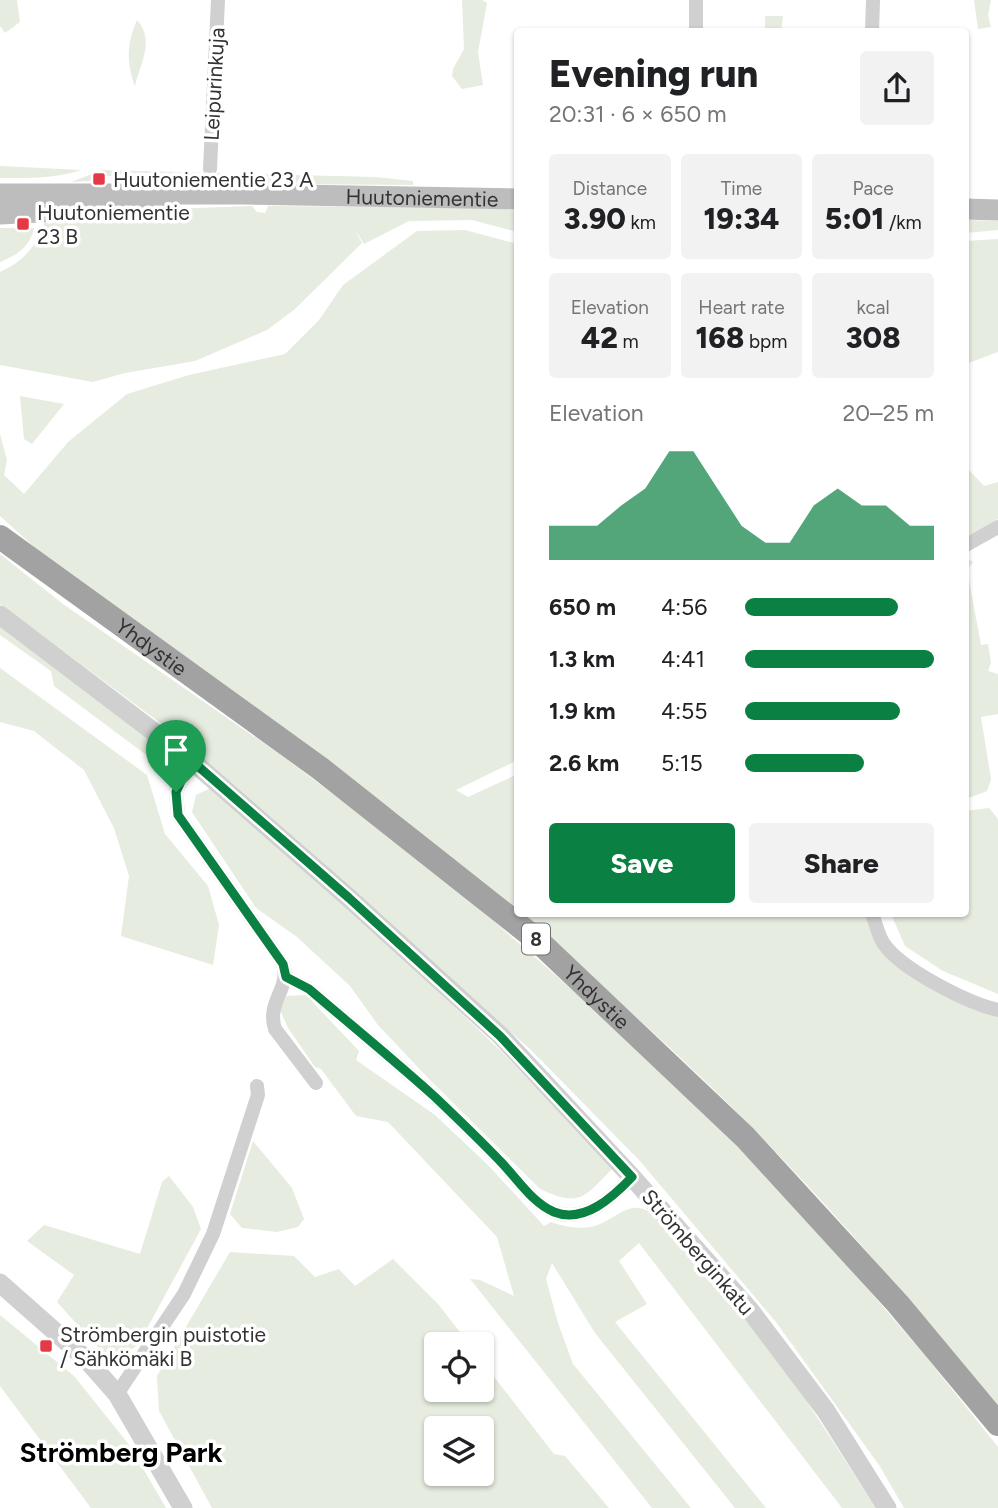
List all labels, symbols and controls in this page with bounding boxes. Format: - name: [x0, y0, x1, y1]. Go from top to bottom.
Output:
- street label: Leipurinkuja: [199, 27, 229, 141]
- text: Evening run: [549, 51, 758, 97]
- button: share: [860, 51, 934, 125]
- text: 20:31 · 6 × 650 m: [549, 100, 727, 128]
- place label: Huutoniementie 23 A: [113, 167, 313, 192]
- marker: Huutoniementie 23 A: [91, 171, 107, 187]
- text: Distance: [573, 177, 647, 200]
- text: Time: [721, 177, 762, 200]
- text: Pace: [853, 177, 894, 200]
- street label: Huutoniementie: [345, 183, 499, 211]
- place label: Huutoniementie 23 B: [37, 200, 190, 249]
- text: 3.90: [564, 200, 626, 237]
- text: 19:34: [703, 200, 780, 237]
- text: 5:01: [825, 200, 884, 237]
- text: km: [626, 211, 656, 234]
- text: /km: [884, 211, 922, 234]
- marker: Huutoniementie 23 B: [15, 216, 31, 232]
- text: Elevation: [571, 296, 649, 319]
- text: Heart rate: [698, 296, 785, 319]
- text: kcal: [857, 296, 890, 319]
- text: 42: [581, 319, 618, 356]
- text: 168: [696, 319, 744, 356]
- text: 308: [846, 319, 901, 356]
- text: m: [618, 330, 639, 353]
- text: bpm: [744, 330, 787, 353]
- text: Elevation: [549, 399, 644, 427]
- text: 20–25 m: [842, 399, 934, 427]
- text: 650 m: [549, 593, 616, 621]
- text: 4:56: [661, 593, 707, 621]
- street label: Yhdystie: [111, 612, 192, 681]
- text: 1.3 km: [549, 645, 615, 673]
- text: 4:41: [661, 645, 705, 673]
- text: 1.9 km: [549, 697, 616, 725]
- text: 4:55: [661, 697, 708, 725]
- pin: [146, 720, 206, 792]
- icon: arrive: [157, 731, 195, 769]
- text: 2.6 km: [549, 749, 619, 777]
- text: 5:15: [661, 749, 703, 777]
- button: Save: [549, 823, 735, 903]
- button: Share: [749, 823, 934, 903]
- road number: 8: [522, 923, 550, 954]
- street label: Yhdystie: [559, 959, 635, 1034]
- street label: Strömberginkatu: [637, 1184, 759, 1320]
- place label: Strömbergin puistotie / Sähkömäki B: [60, 1322, 266, 1371]
- map controls: [424, 1332, 494, 1486]
- button: locate: [424, 1332, 494, 1402]
- marker: Strömbergin puistotie / Sähkömäki B: [38, 1338, 54, 1354]
- button: layers: [424, 1416, 494, 1486]
- district label: Strömberg Park: [19, 1435, 223, 1469]

